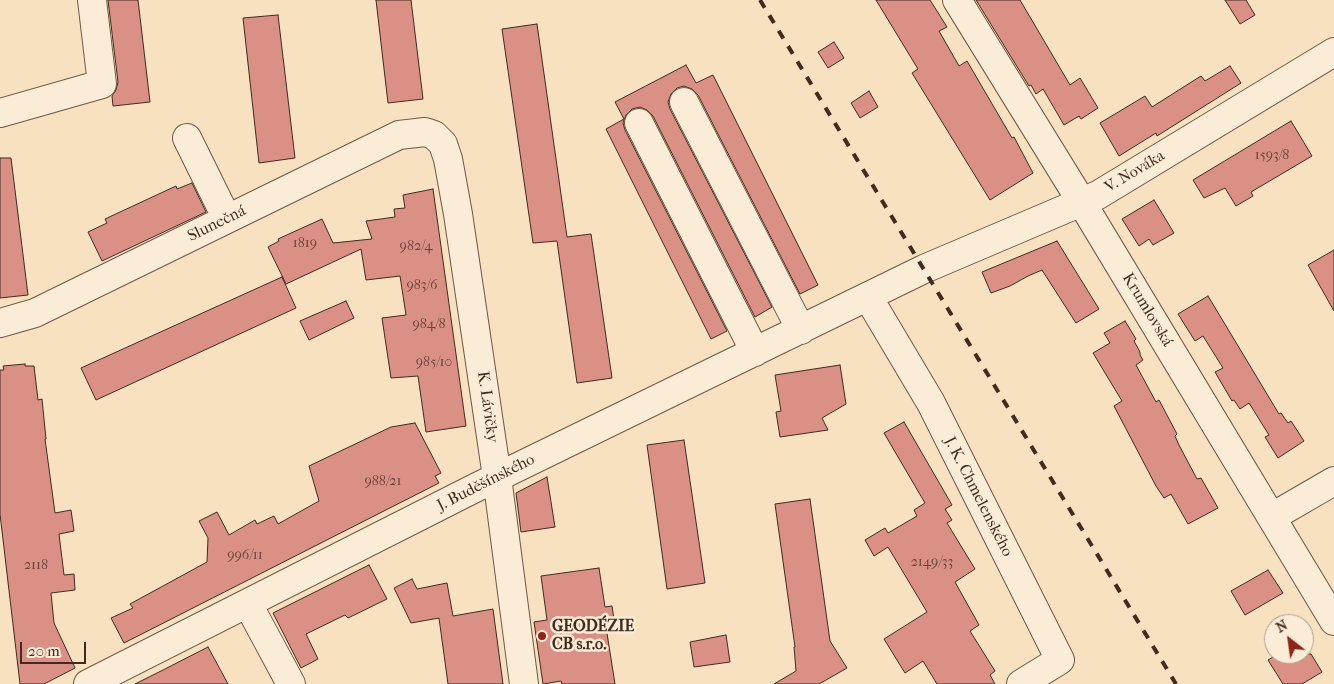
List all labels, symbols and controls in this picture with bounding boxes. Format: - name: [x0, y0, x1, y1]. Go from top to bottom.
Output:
- street label: V. Nováka: [1102, 147, 1168, 197]
- house number: 1593/8: [1255, 148, 1289, 164]
- street label: Slunečná: [185, 202, 249, 246]
- house number: 1819: [293, 236, 317, 252]
- house number: 982/4: [400, 239, 432, 255]
- street label: Krumlovská: [1118, 270, 1176, 350]
- house number: 983/6: [406, 278, 438, 294]
- house number: 984/8: [412, 317, 446, 333]
- house number: 985/10: [416, 355, 452, 371]
- street label: K. Lávičky: [472, 370, 502, 444]
- street label: J. K. Chmelenského: [940, 434, 1016, 560]
- street label: J. Buděšínského: [434, 450, 538, 516]
- house number: 988/21: [364, 474, 402, 490]
- house number: 996/11: [227, 548, 263, 564]
- house number: 2149/33: [911, 555, 953, 571]
- house number: 2118: [24, 558, 48, 574]
- north arrow: [1264, 614, 1314, 664]
- text: N: [1273, 616, 1291, 636]
- place label: GEODÉZIE CB s.r.o.: [552, 617, 634, 655]
- marker: GEODÉZIE CB s.r.o.: [536, 630, 548, 642]
- scale bar: [22, 632, 89, 664]
- text: 20 m: [28, 642, 60, 660]

